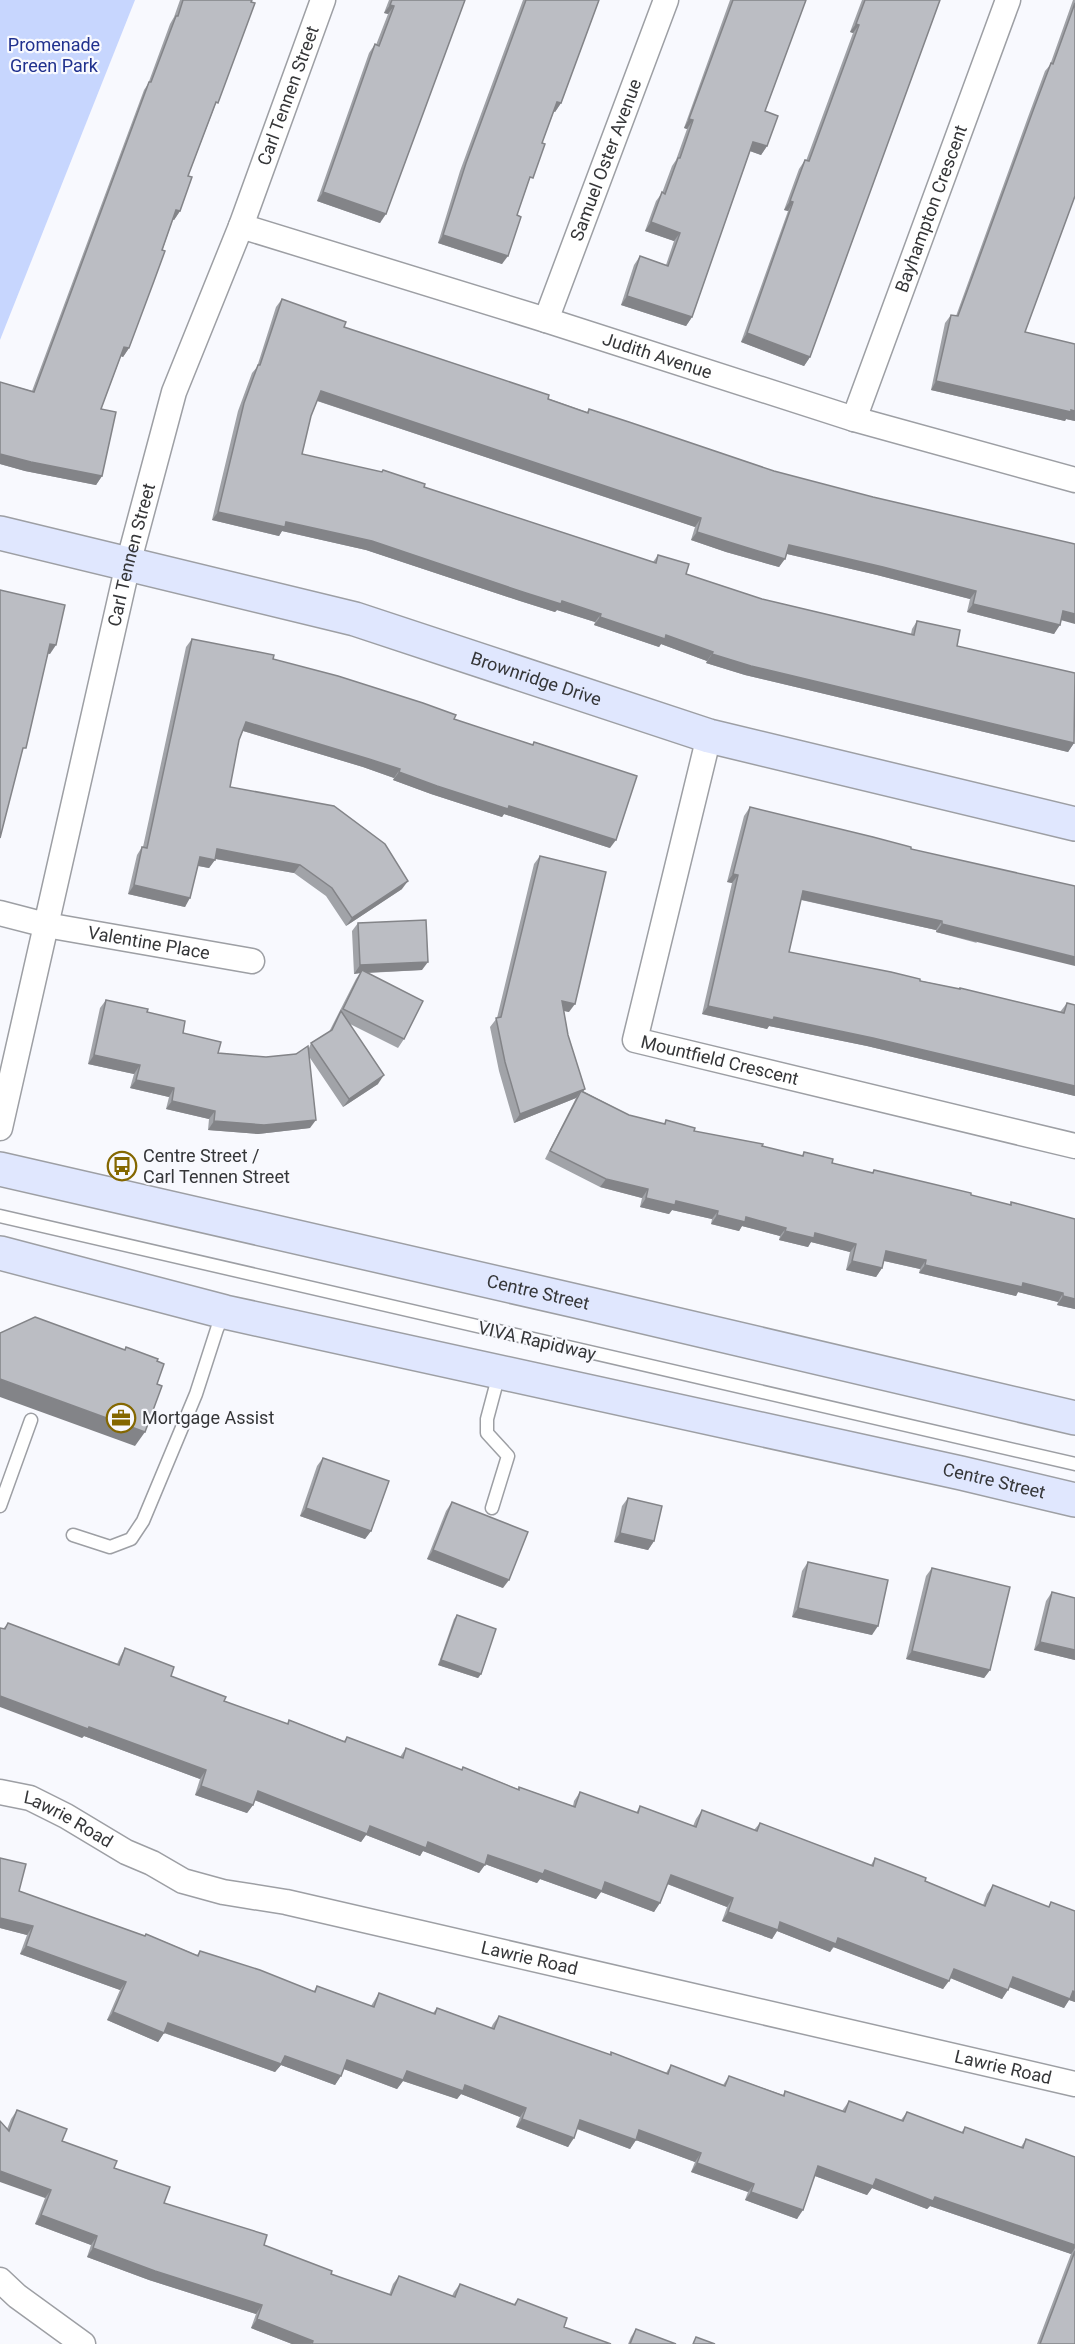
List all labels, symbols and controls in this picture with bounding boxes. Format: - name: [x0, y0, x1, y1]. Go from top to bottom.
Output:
- street label: Carl Tennen Street: [253, 23, 323, 168]
- park label: Promenade Green Park: [8, 34, 100, 76]
- street label: Samuel Oster Avenue: [566, 76, 645, 244]
- street label: Bayhampton Crescent: [890, 122, 971, 295]
- street label: Judith Avenue: [600, 328, 715, 383]
- street label: Carl Tennen Street: [103, 481, 159, 628]
- street label: Brownridge Drive: [468, 647, 604, 710]
- street label: Valentine Place: [86, 922, 212, 963]
- street label: Mountfield Crescent: [639, 1031, 801, 1089]
- place label: Centre Street / Carl Tennen Street: [143, 1145, 290, 1187]
- bus stop icon: Centre Street / Carl Tennen Street: [106, 1150, 138, 1182]
- street label: Centre Street: [485, 1270, 592, 1314]
- street label: VIVA Rapidway: [476, 1317, 599, 1364]
- office icon: Mortgage Assist: [105, 1402, 137, 1434]
- place label: Mortgage Assist: [142, 1407, 274, 1428]
- street label: Centre Street: [941, 1458, 1048, 1503]
- street label: Lawrie Road: [22, 1786, 117, 1852]
- street label: Lawrie Road: [479, 1936, 580, 1979]
- street label: Lawrie Road: [953, 2046, 1054, 2088]

